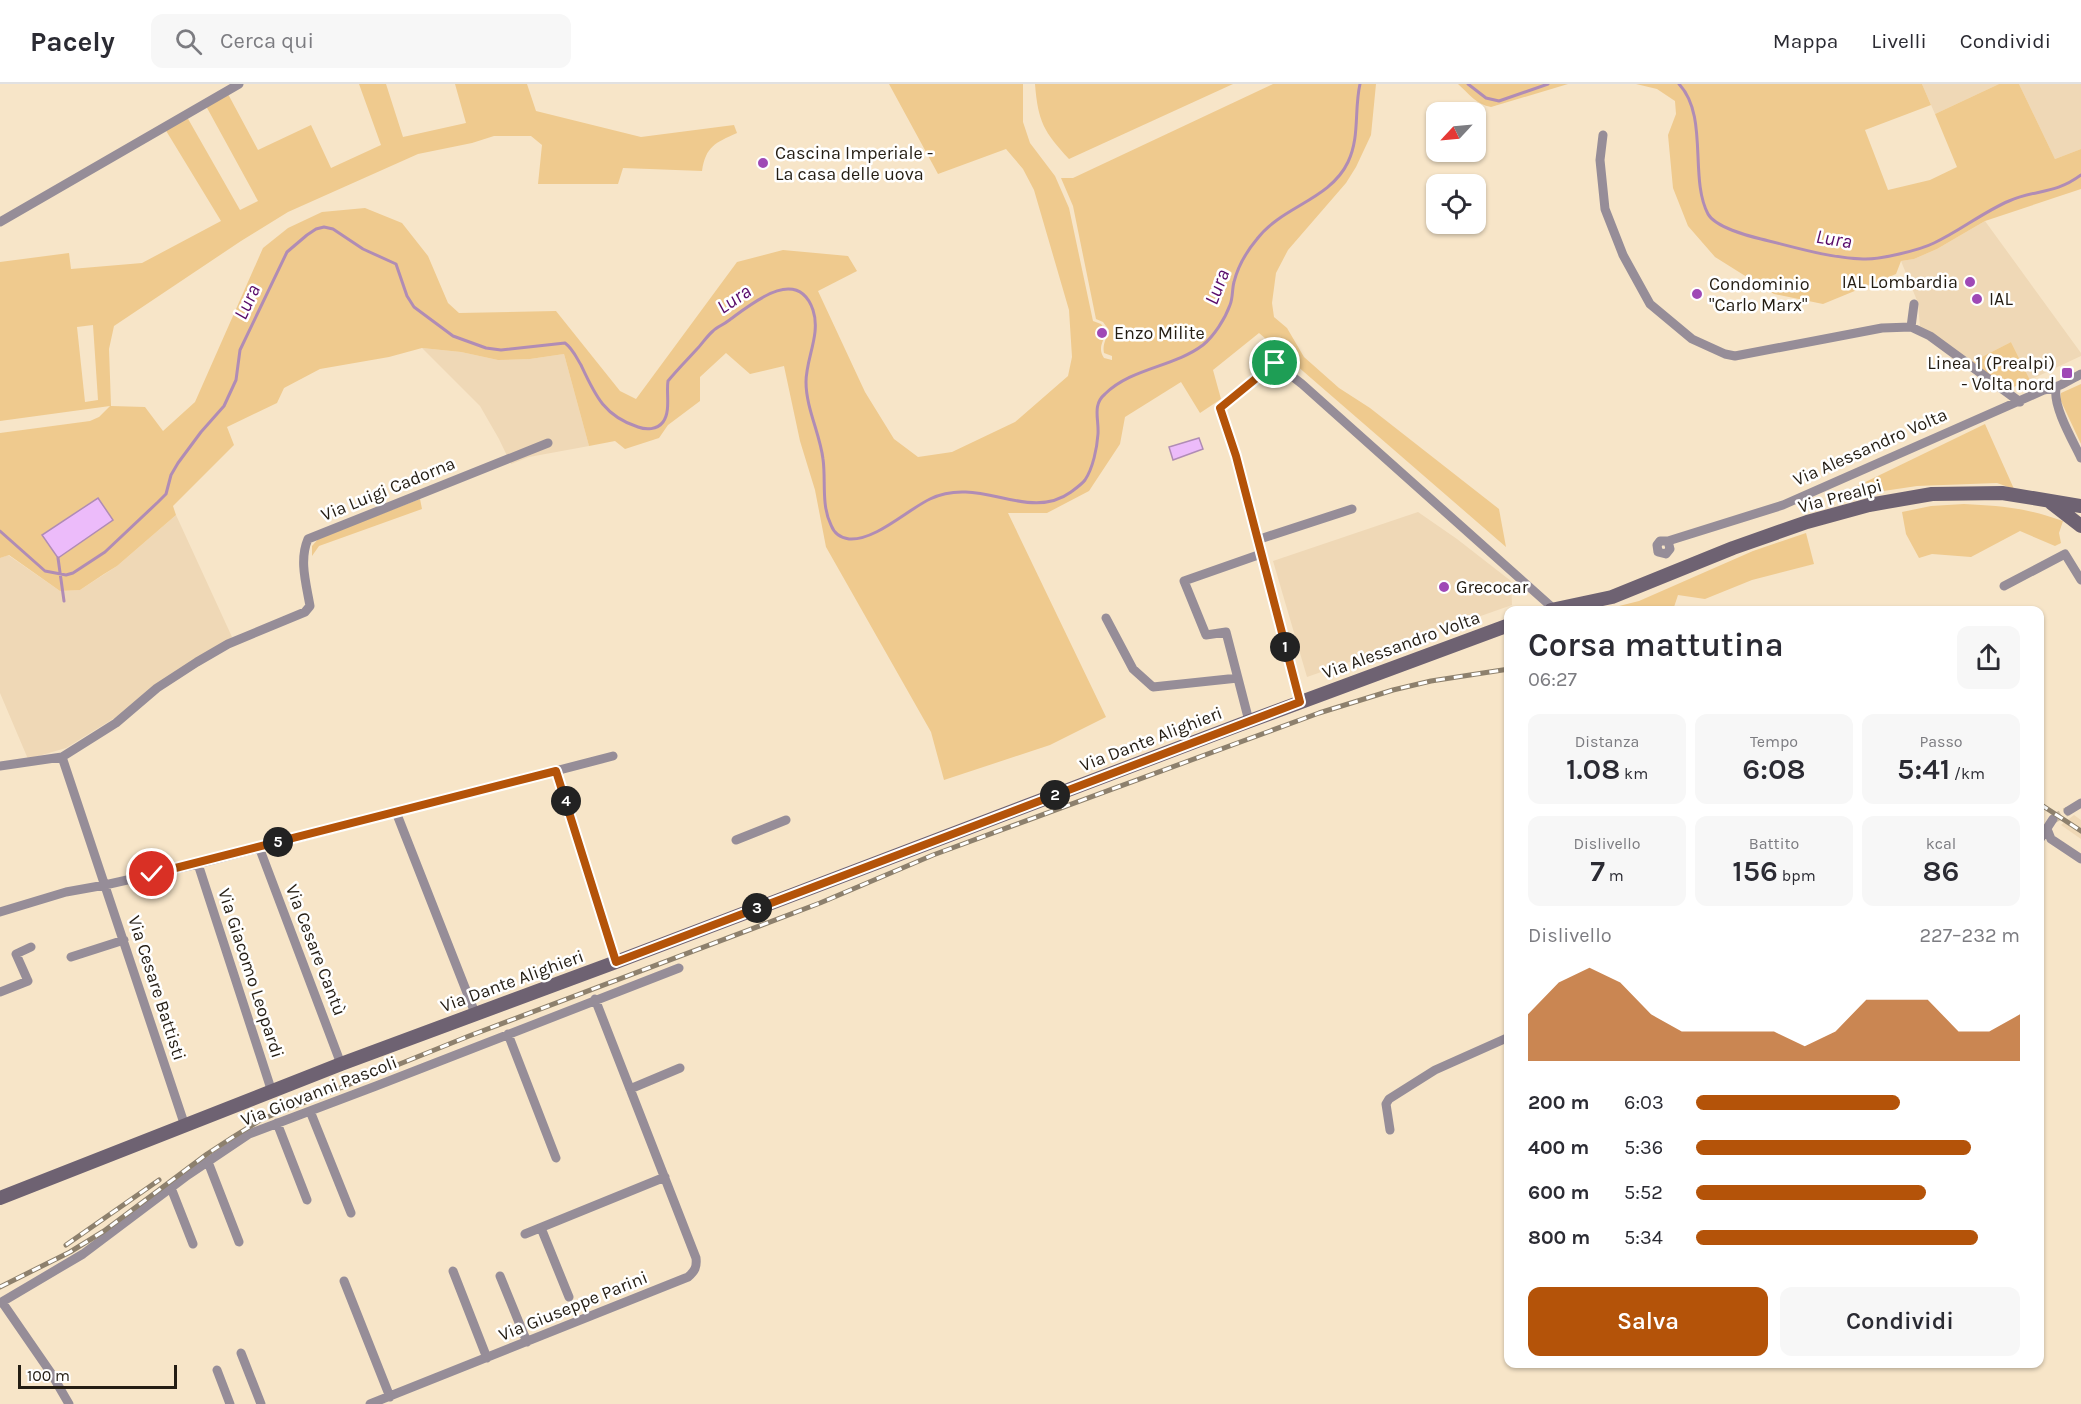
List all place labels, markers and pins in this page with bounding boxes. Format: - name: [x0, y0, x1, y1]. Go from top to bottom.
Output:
- place label: Cascina Imperiale - La casa delle uova: [775, 142, 933, 185]
- marker: Cascina Imperiale - La casa delle uova: [756, 156, 770, 170]
- place label: IAL Lombardia: [1842, 271, 1958, 293]
- place label: Condominio "Carlo Marx": [1709, 273, 1810, 316]
- marker: IAL Lombardia: [1963, 275, 1977, 289]
- marker: Condominio "Carlo Marx": [1690, 287, 1704, 301]
- place label: IAL: [1989, 288, 2013, 310]
- marker: IAL: [1970, 292, 1984, 306]
- place label: Enzo Milite: [1114, 322, 1205, 344]
- marker: Enzo Milite: [1095, 326, 1109, 340]
- pin: [1249, 337, 1300, 388]
- place label: Linea 1 (Prealpi) - Volta nord: [1927, 352, 2055, 395]
- marker: Linea 1 (Prealpi) - Volta nord: [2060, 366, 2074, 380]
- place label: Grecocar: [1456, 576, 1529, 598]
- marker: Grecocar: [1437, 580, 1451, 594]
- pin: 1: [1270, 632, 1300, 662]
- pin: 2: [1040, 780, 1070, 810]
- pin: 4: [551, 786, 581, 816]
- pin: 5: [263, 827, 293, 857]
- pin: [126, 848, 177, 899]
- pin: 3: [742, 893, 772, 923]

